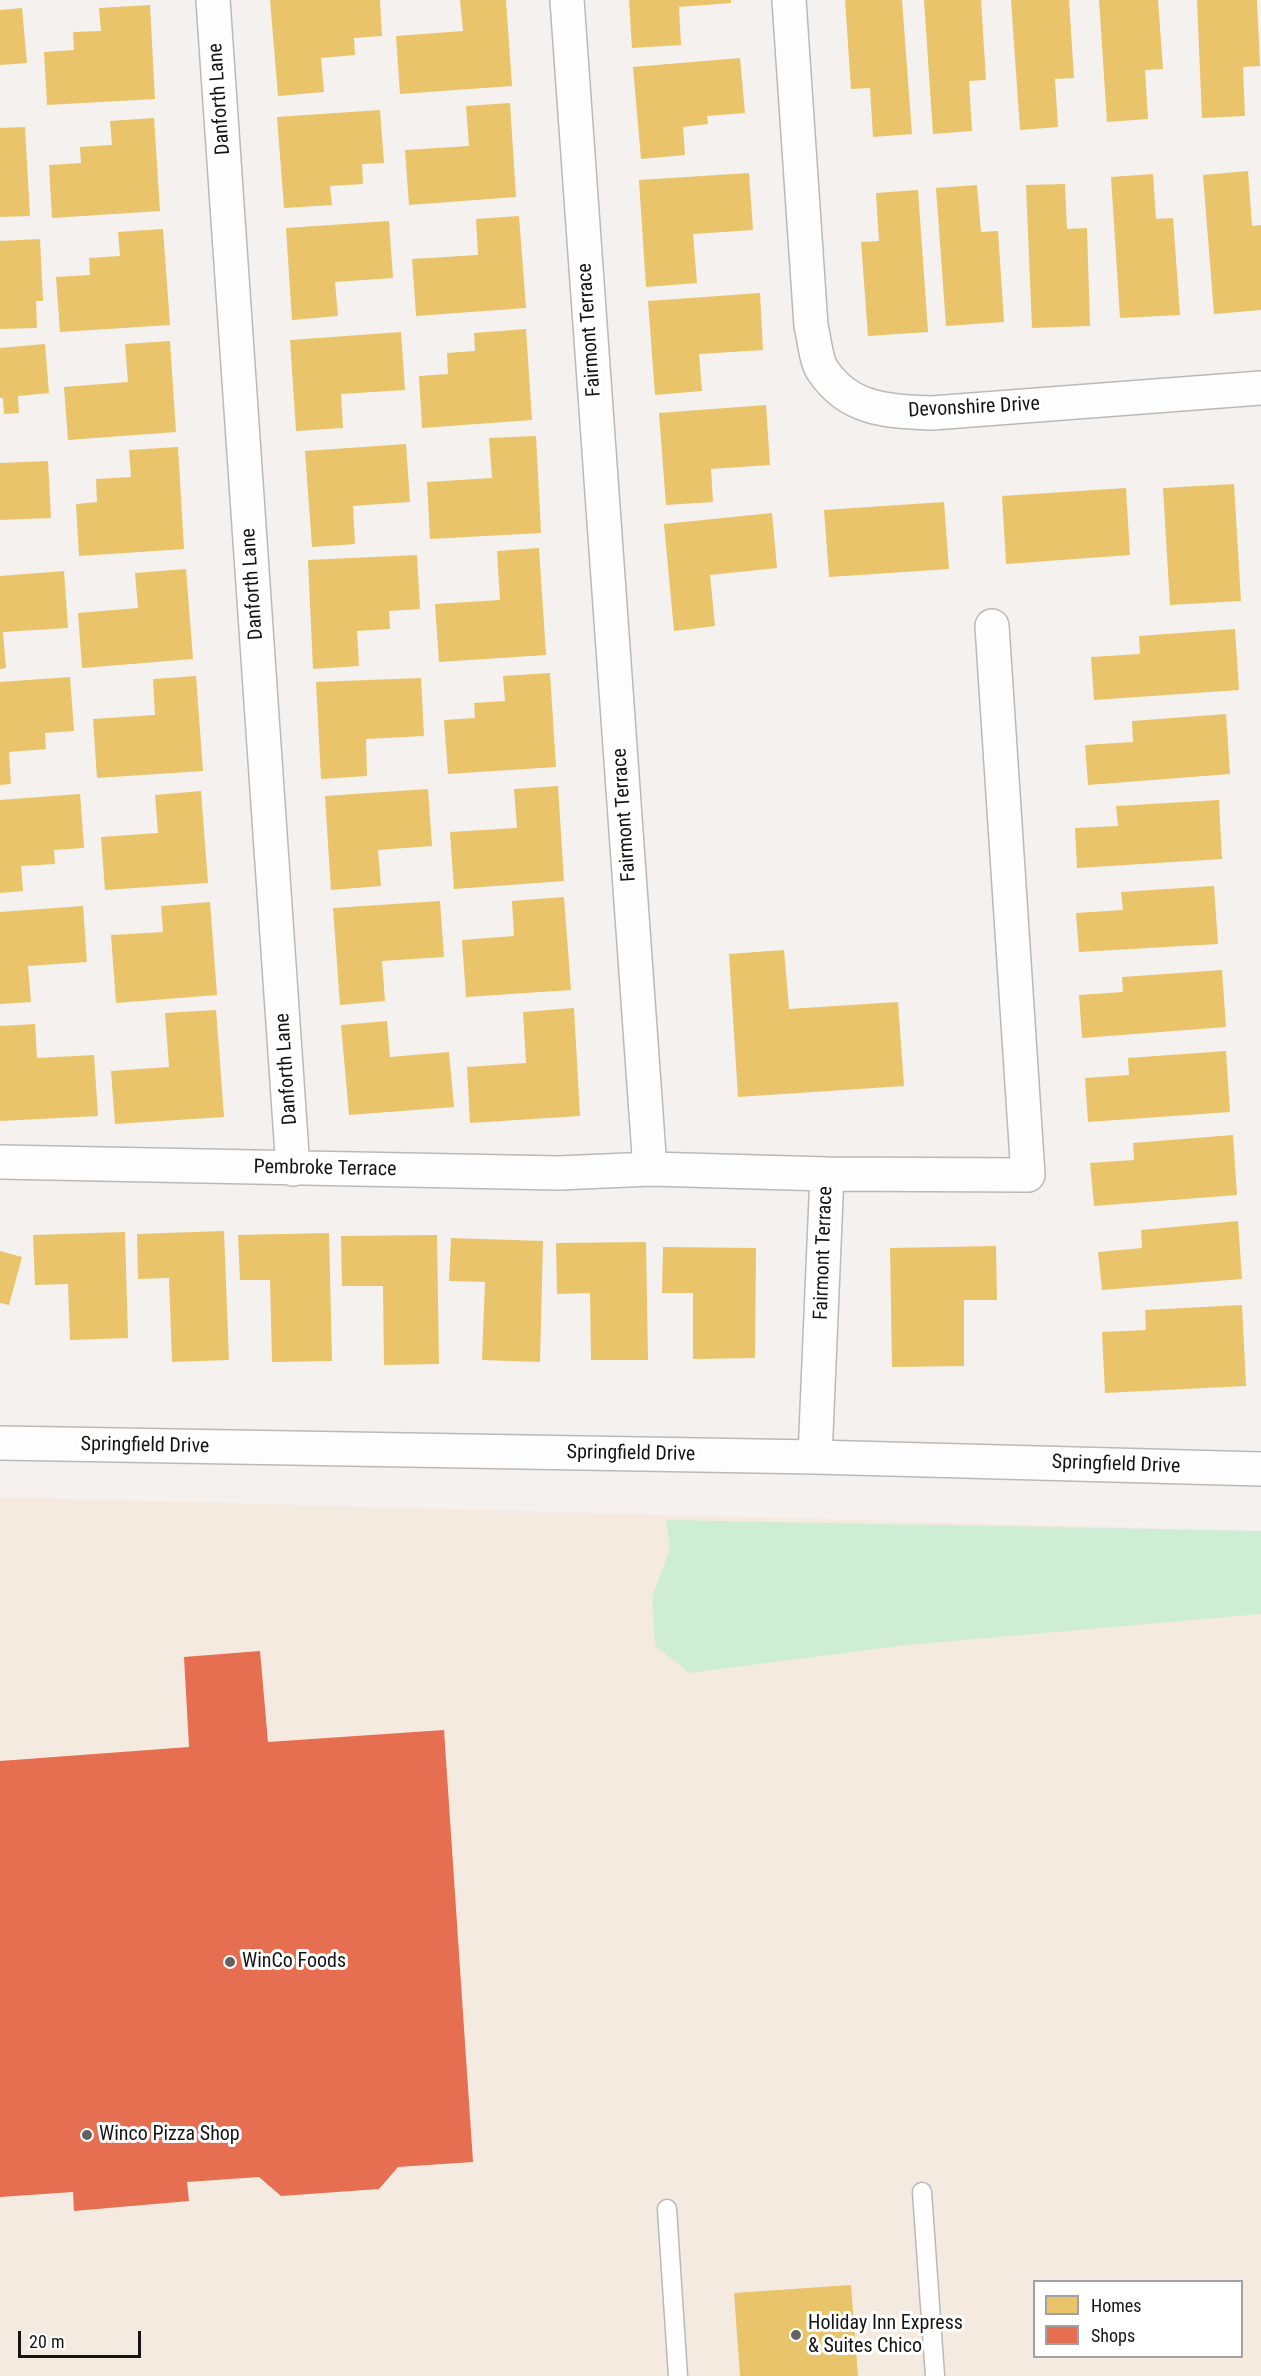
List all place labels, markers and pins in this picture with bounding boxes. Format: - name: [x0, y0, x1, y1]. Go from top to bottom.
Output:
- place label: WinCo Foods: [242, 1950, 346, 1974]
- marker: WinCo Foods: [223, 1955, 237, 1969]
- place label: Winco Pizza Shop: [99, 2123, 240, 2147]
- marker: Winco Pizza Shop: [80, 2128, 94, 2142]
- place label: Holiday Inn Express & Suites Chico: [808, 2312, 963, 2359]
- marker: Holiday Inn Express & Suites Chico: [789, 2328, 803, 2342]

